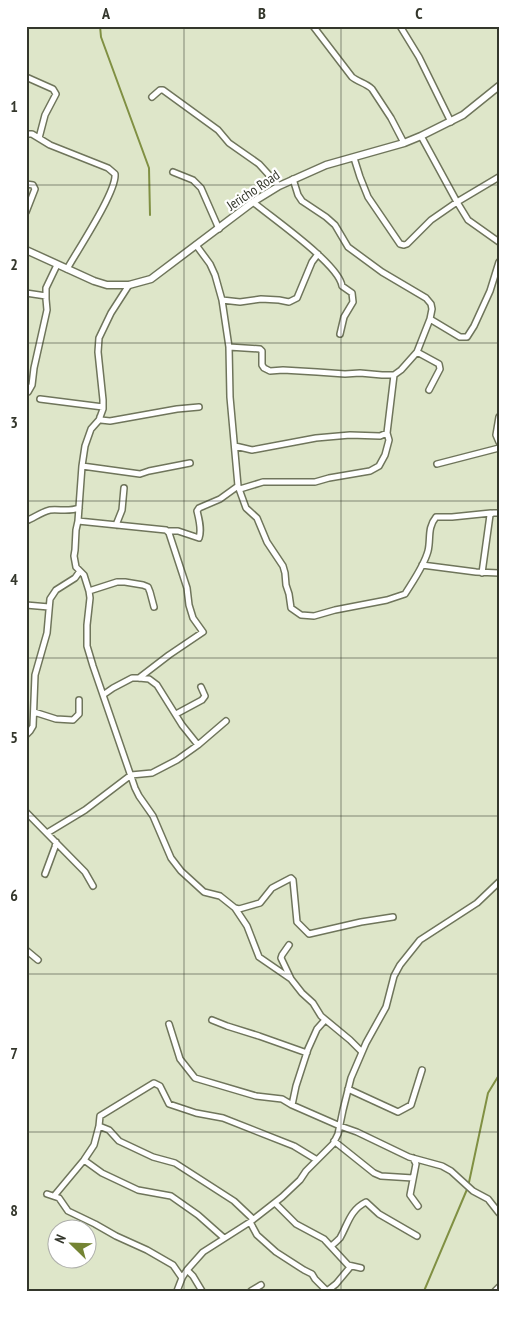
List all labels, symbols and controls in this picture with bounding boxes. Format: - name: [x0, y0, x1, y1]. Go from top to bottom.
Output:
- text: A: [101, 3, 111, 23]
- text: B: [258, 3, 266, 23]
- text: C: [415, 3, 423, 23]
- text: 1: [10, 96, 18, 116]
- street label: Jericho Road: [222, 166, 283, 215]
- text: 2: [10, 254, 18, 274]
- text: 3: [10, 412, 18, 432]
- text: 4: [10, 569, 18, 589]
- text: 5: [10, 727, 18, 747]
- text: 6: [10, 885, 18, 905]
- text: 7: [10, 1043, 18, 1063]
- text: 8: [10, 1200, 18, 1220]
- north arrow: [48, 1220, 98, 1270]
- text: N: [50, 1232, 70, 1246]

